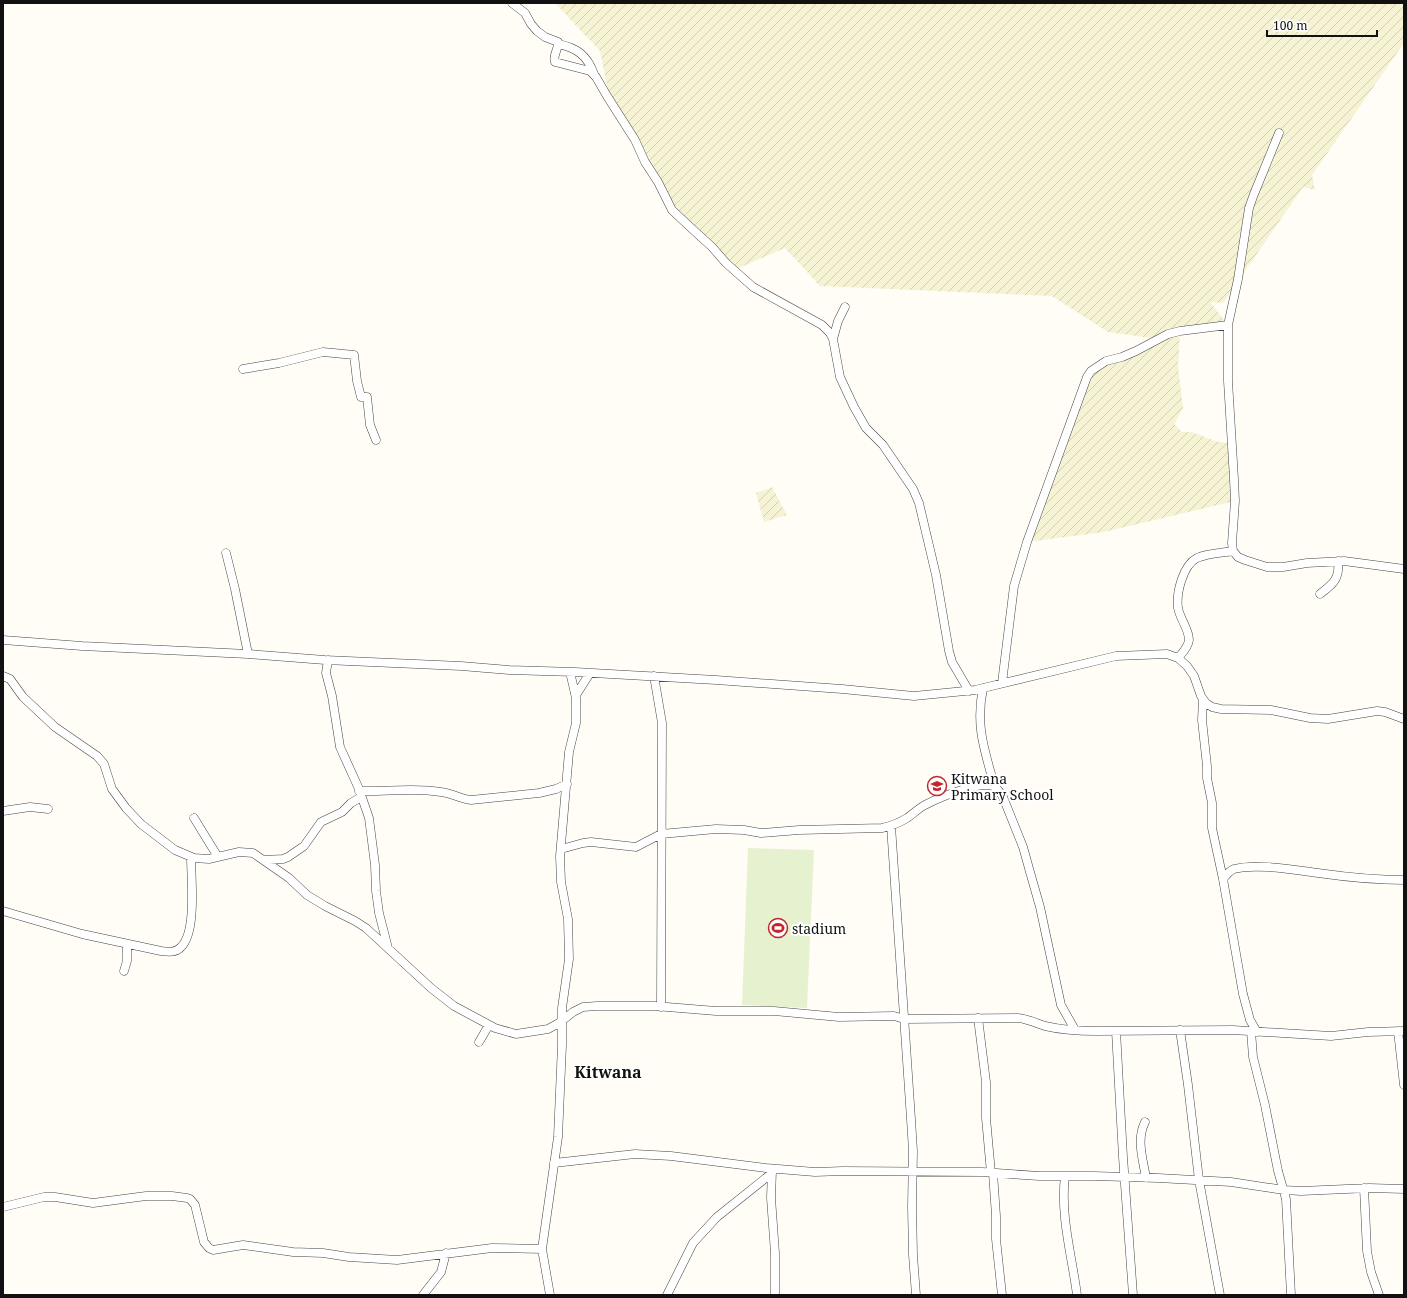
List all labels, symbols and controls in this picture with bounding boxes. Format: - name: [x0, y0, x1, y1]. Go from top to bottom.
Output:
- scale bar: [1267, 12, 1377, 38]
- text: 100 m: [1273, 17, 1308, 34]
- place label: Kitwana Primary School: [951, 769, 1054, 804]
- school or university icon: Kitwana Primary School: [926, 775, 948, 797]
- sports icon: stadium: [767, 917, 789, 939]
- place label: stadium: [792, 919, 846, 938]
- district label: Kitwana: [574, 1061, 642, 1083]

